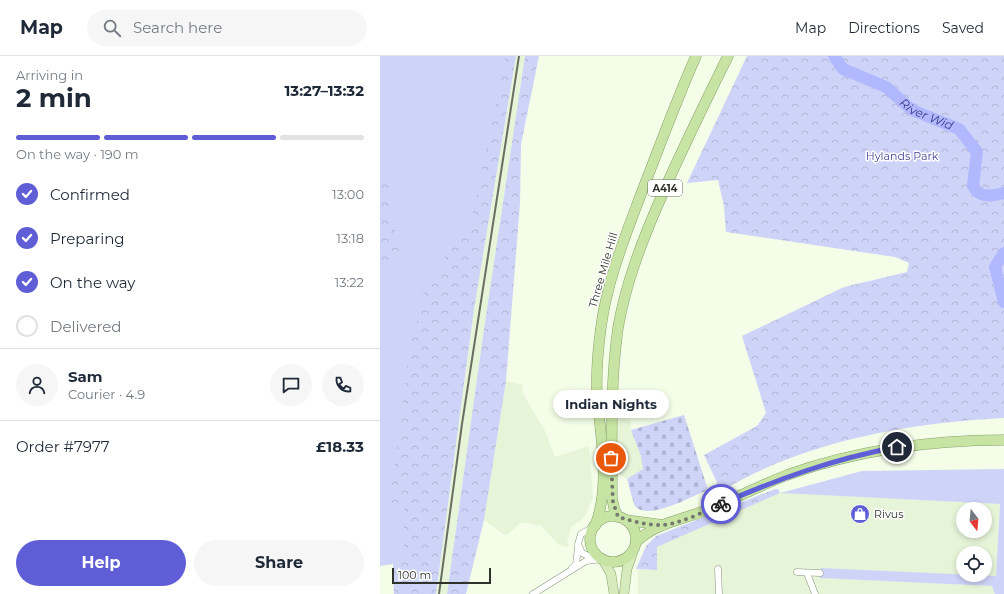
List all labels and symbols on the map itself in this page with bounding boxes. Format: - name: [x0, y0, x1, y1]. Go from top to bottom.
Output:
- water label: River Wid: [897, 95, 956, 133]
- park label: Hylands Park: [866, 149, 939, 163]
- road number: A414: [648, 180, 682, 196]
- street label: Three Mile Hill: [586, 231, 620, 309]
- callout: Indian Nights: [553, 390, 669, 418]
- pin: [880, 430, 914, 464]
- pin: [594, 441, 628, 475]
- courier: [701, 484, 741, 524]
- north arrow: [956, 502, 992, 538]
- shop icon: Rivus: [849, 503, 871, 525]
- place label: Rivus: [874, 507, 904, 521]
- scale bar: [392, 566, 491, 585]

